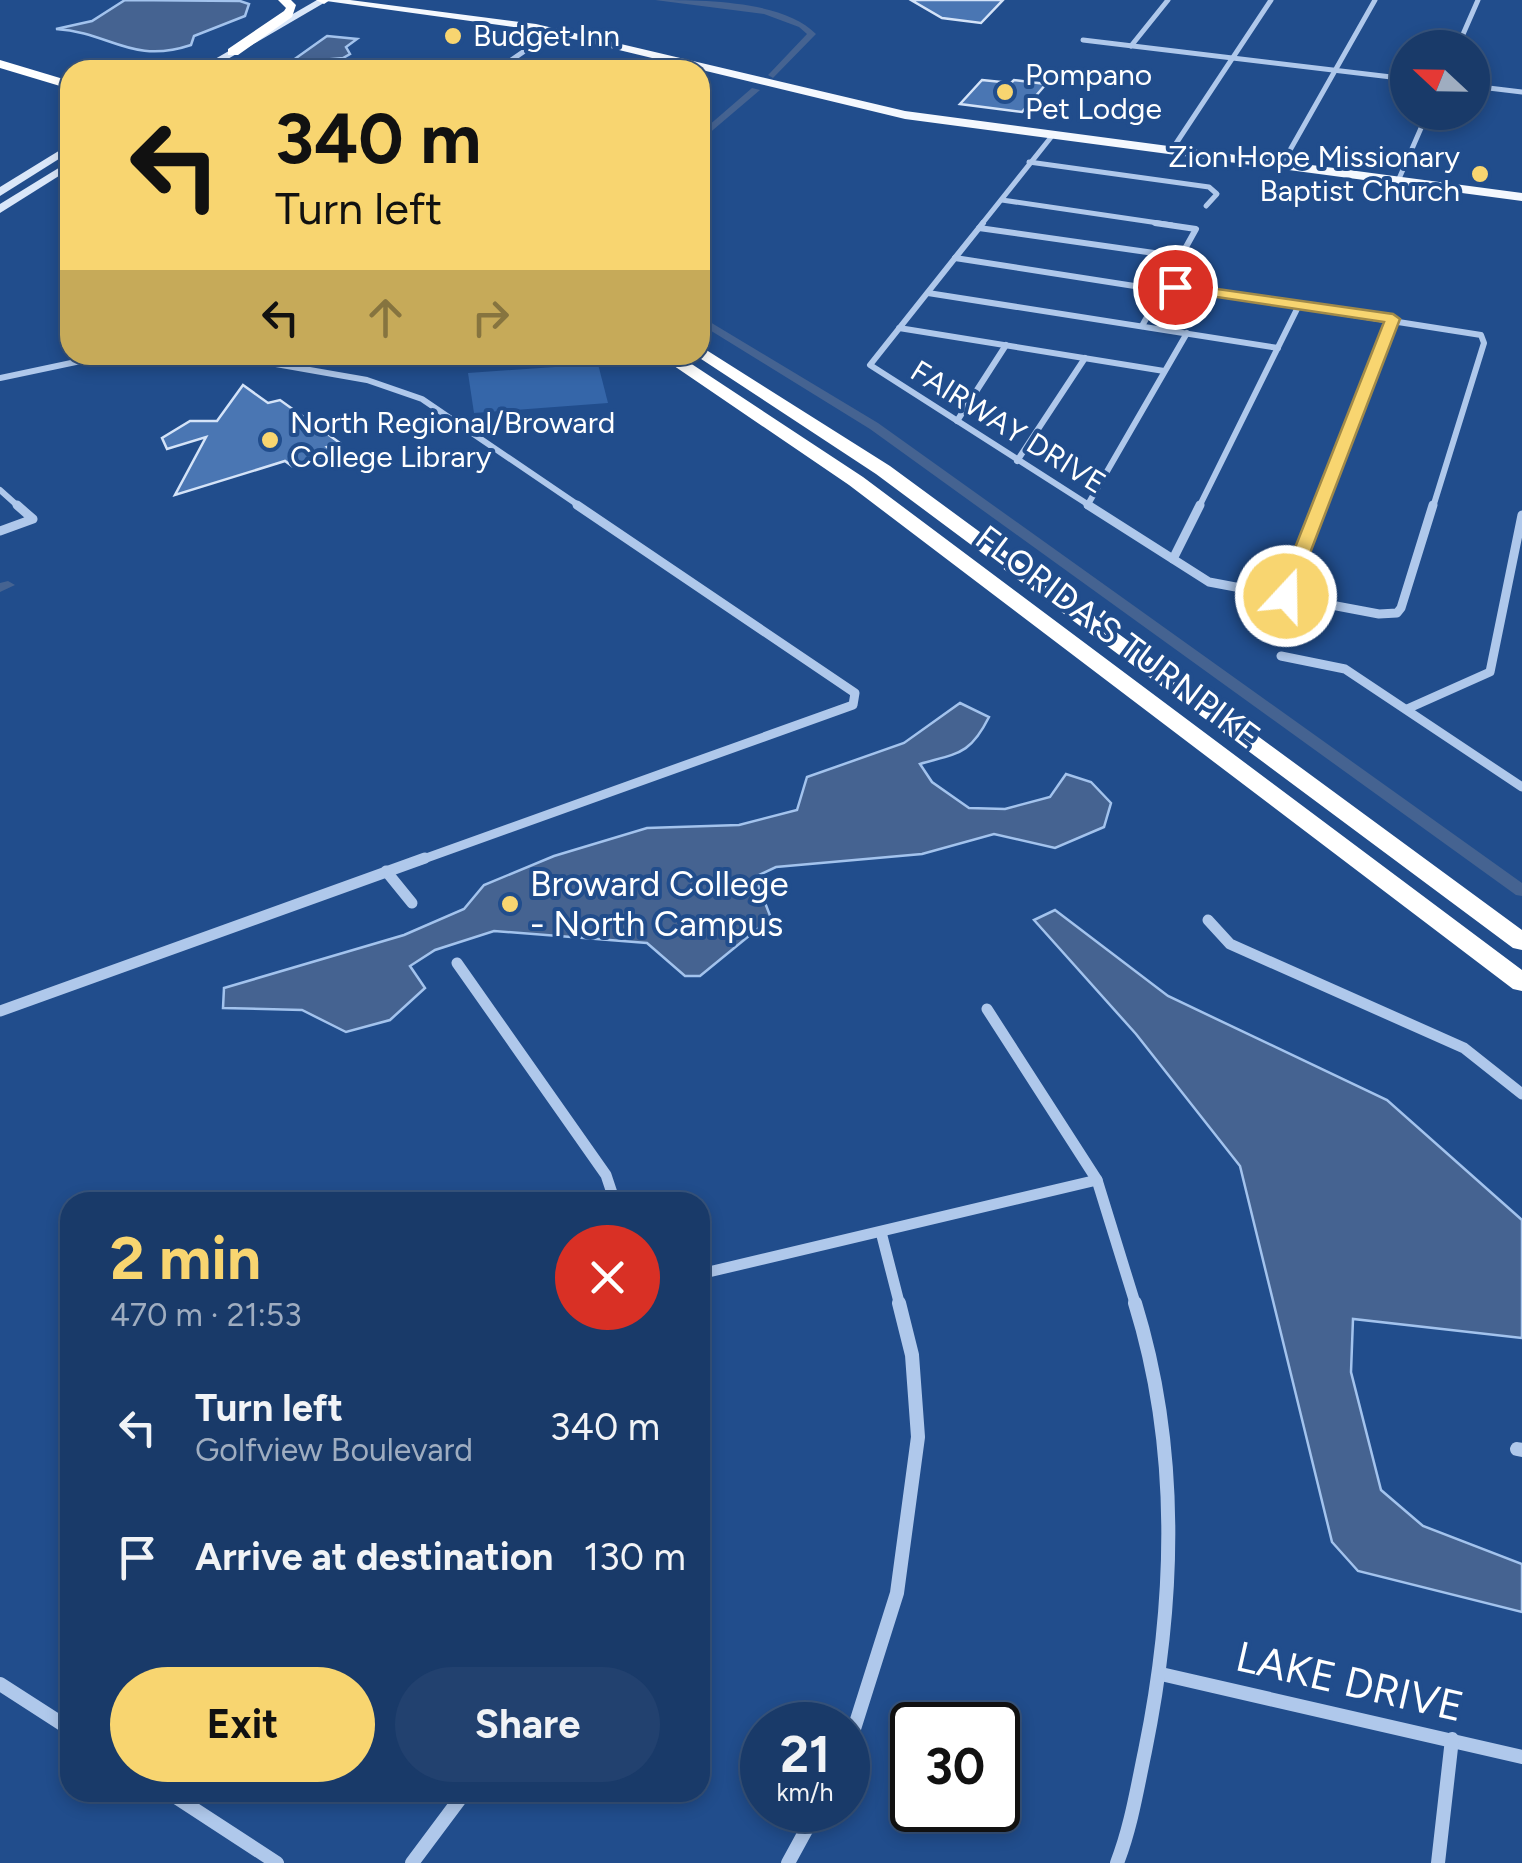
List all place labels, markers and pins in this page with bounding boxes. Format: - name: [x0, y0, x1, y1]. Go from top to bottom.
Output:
- place label: Budget Inn: [473, 17, 620, 54]
- marker: Budget Inn: [442, 25, 464, 47]
- place label: Pompano Pet Lodge: [1025, 56, 1162, 127]
- marker: Pompano Pet Lodge: [994, 81, 1016, 103]
- place label: Zion Hope Missionary Baptist Church: [1168, 138, 1460, 209]
- marker: Zion Hope Missionary Baptist Church: [1469, 163, 1491, 185]
- pin: [1133, 245, 1218, 330]
- place label: North Regional/Broward College Library: [290, 404, 615, 475]
- marker: North Regional/Broward College Library: [259, 429, 281, 451]
- place label: Broward College - North Campus: [530, 863, 789, 945]
- marker: Broward College - North Campus: [499, 893, 521, 915]

